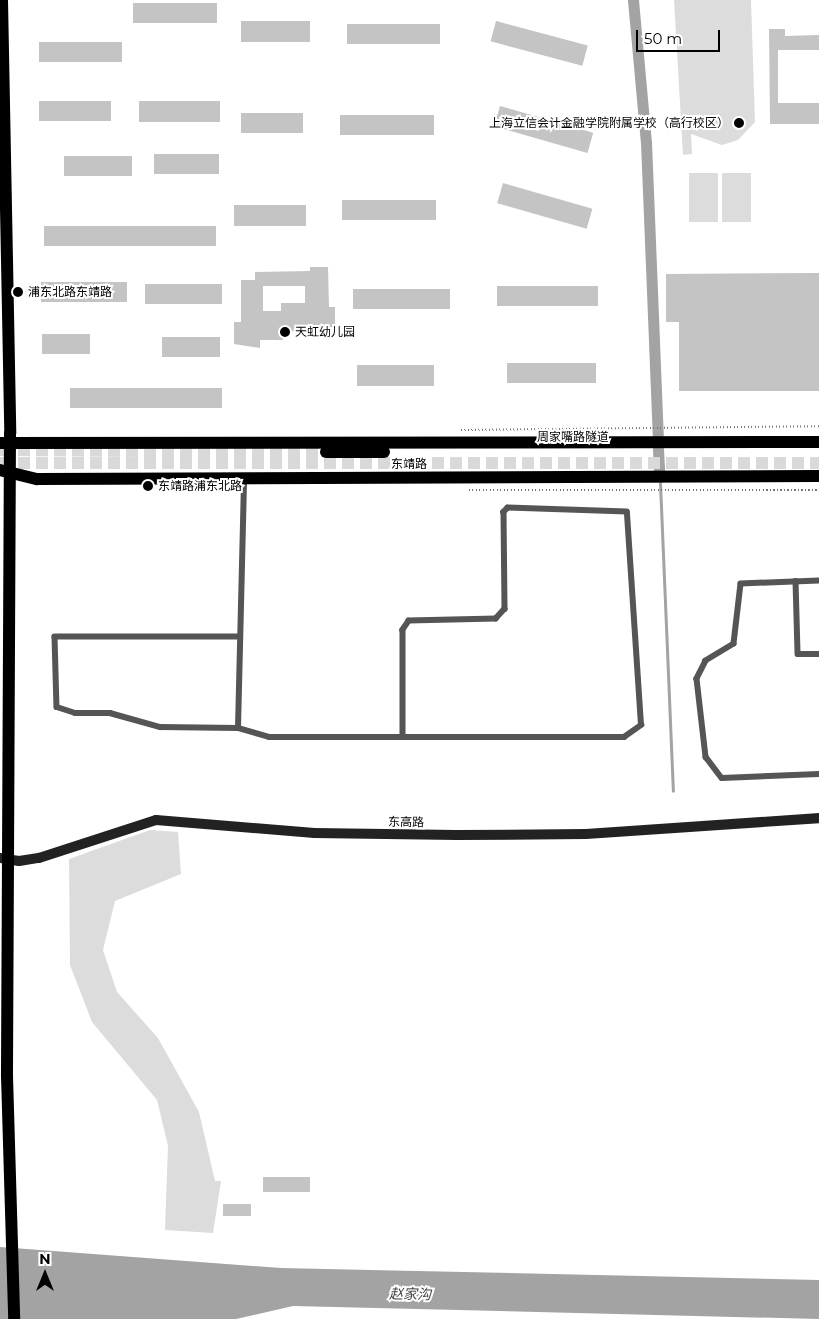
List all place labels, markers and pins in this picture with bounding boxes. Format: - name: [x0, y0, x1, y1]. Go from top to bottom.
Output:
- place label: 上海立信会计金融学院附属学校（高行校区）: [489, 116, 729, 130]
- marker: 上海立信会计金融学院附属学校（高行校区）: [733, 117, 745, 129]
- place label: 浦东北路东靖路: [28, 285, 112, 299]
- marker: 浦东北路东靖路: [12, 286, 24, 298]
- place label: 天虹幼儿园: [295, 325, 355, 339]
- marker: 天虹幼儿园: [279, 326, 291, 338]
- place label: 东靖路浦东北路: [158, 479, 242, 493]
- marker: 东靖路浦东北路: [142, 480, 154, 492]

